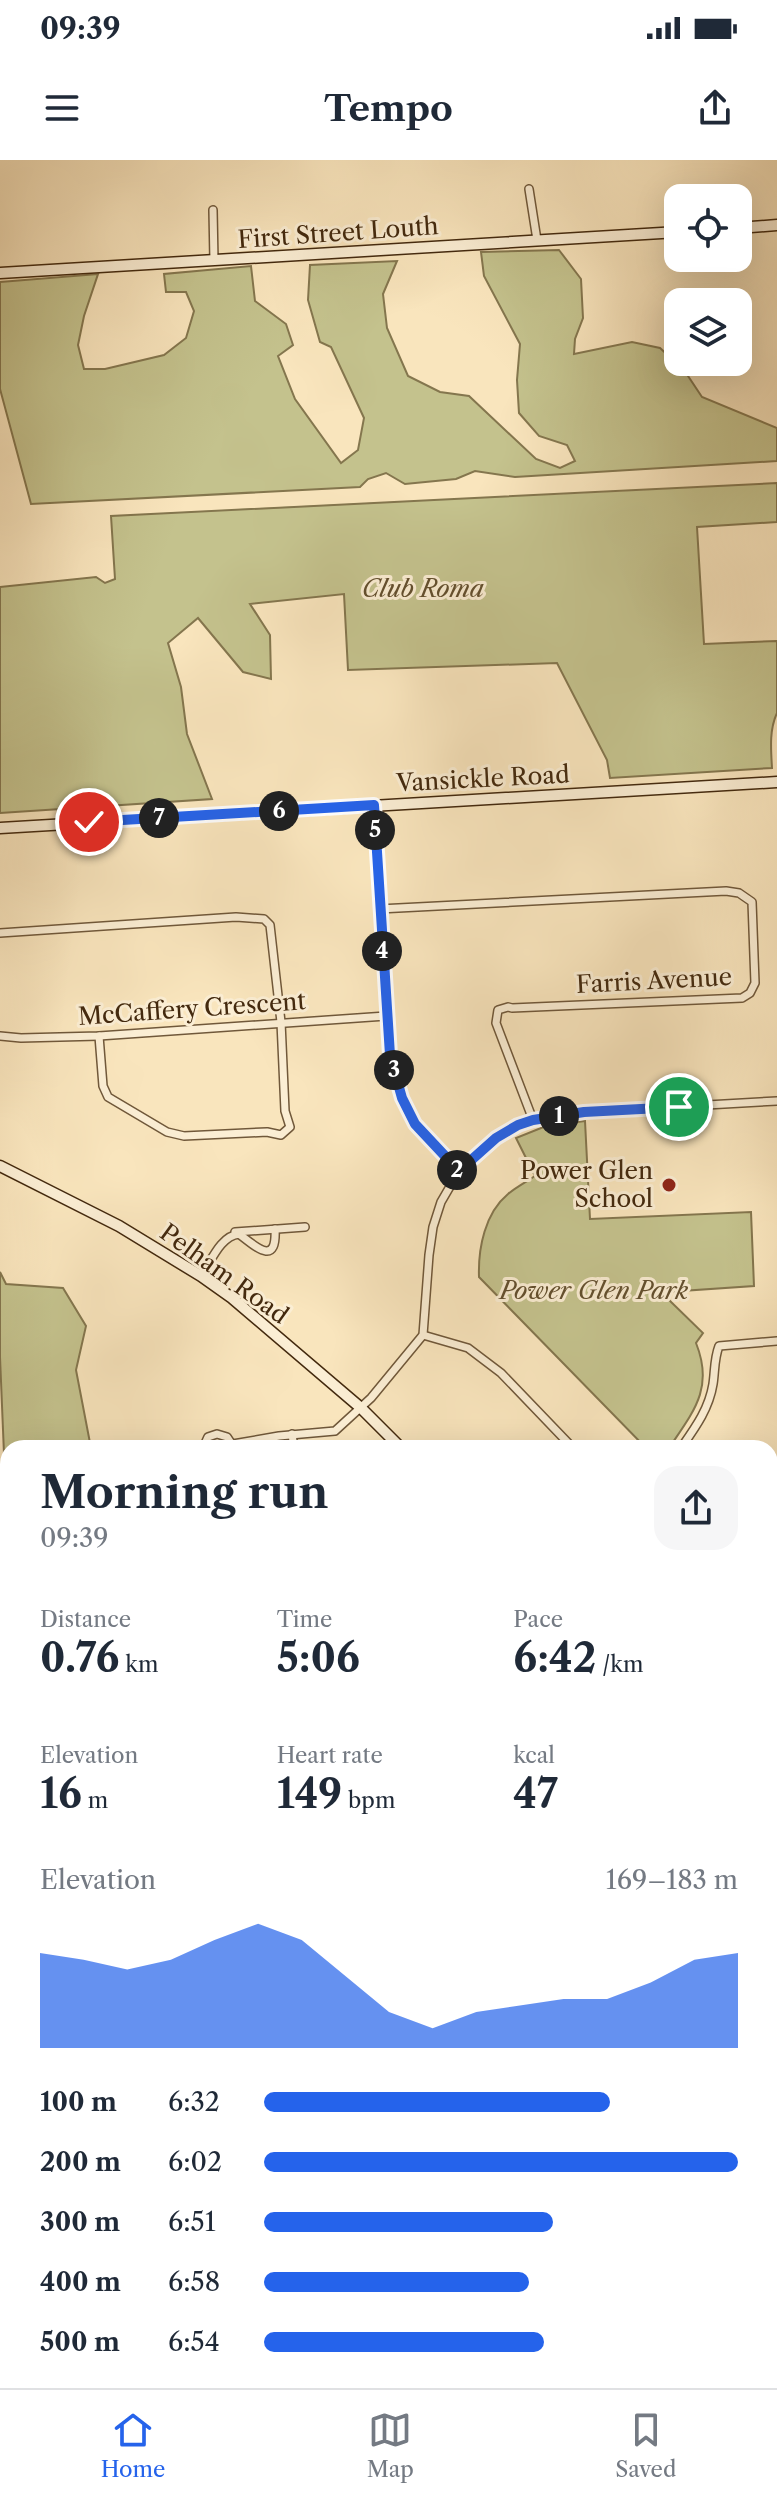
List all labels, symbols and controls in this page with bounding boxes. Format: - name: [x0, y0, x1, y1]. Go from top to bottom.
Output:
- text: 09:39: [40, 10, 121, 47]
- icon: menu: [40, 86, 84, 130]
- text: Tempo: [324, 86, 453, 130]
- icon: share: [693, 86, 737, 130]
- map controls: [664, 184, 752, 376]
- button: locate: [664, 184, 752, 272]
- street label: First Street Louth: [237, 211, 439, 254]
- button: layers: [664, 288, 752, 376]
- park label: Club Roma: [362, 574, 484, 603]
- street label: Vansickle Road: [395, 759, 571, 798]
- pin: [55, 788, 123, 856]
- pin: 6: [259, 791, 299, 831]
- text: 6: [272, 797, 286, 824]
- pin: 7: [139, 798, 179, 838]
- icon: check: [67, 800, 111, 844]
- text: 7: [153, 804, 165, 831]
- pin: 5: [355, 810, 395, 850]
- text: 5: [369, 816, 381, 843]
- pin: 4: [362, 931, 402, 971]
- text: 4: [375, 937, 389, 964]
- street label: Farris Avenue: [575, 962, 733, 999]
- street label: McCaffery Crescent: [77, 986, 307, 1031]
- pin: 3: [374, 1050, 414, 1090]
- text: 3: [388, 1056, 400, 1083]
- pin: [645, 1073, 713, 1141]
- icon: arrive: [657, 1085, 701, 1129]
- pin: 1: [539, 1096, 579, 1136]
- text: 1: [554, 1102, 564, 1129]
- pin: 2: [437, 1150, 477, 1190]
- text: 2: [451, 1156, 464, 1183]
- place label: Power Glen School: [520, 1156, 653, 1213]
- marker: Power Glen School: [660, 1176, 678, 1194]
- street label: Pelham Road: [154, 1217, 294, 1330]
- park label: Power Glen Park: [498, 1276, 689, 1305]
- text: Morning run: [40, 1465, 329, 1519]
- button: share: [654, 1466, 738, 1550]
- text: 09:39: [40, 1522, 109, 1554]
- text: Distance: [40, 1606, 131, 1633]
- text: Time: [277, 1606, 332, 1633]
- text: Pace: [513, 1606, 563, 1633]
- text: 0.76: [40, 1633, 119, 1682]
- text: 5:06: [277, 1633, 360, 1682]
- text: 6:42: [513, 1633, 596, 1682]
- text: km: [119, 1651, 158, 1678]
- text: /km: [596, 1651, 643, 1678]
- text: Elevation: [40, 1742, 138, 1769]
- text: Heart rate: [277, 1742, 383, 1769]
- text: kcal: [513, 1742, 555, 1769]
- text: 16: [40, 1769, 82, 1818]
- text: 149: [277, 1769, 342, 1818]
- text: 47: [513, 1769, 558, 1818]
- text: m: [82, 1787, 108, 1814]
- text: bpm: [342, 1787, 395, 1814]
- text: Elevation: [40, 1864, 156, 1896]
- text: 169–183 m: [606, 1864, 738, 1896]
- text: 100 m: [40, 2086, 117, 2118]
- text: 6:32: [168, 2086, 220, 2118]
- text: 200 m: [40, 2146, 121, 2178]
- text: 6:02: [168, 2146, 222, 2178]
- text: 300 m: [40, 2206, 120, 2238]
- text: 6:51: [168, 2206, 216, 2238]
- text: 400 m: [40, 2266, 121, 2298]
- text: 6:58: [168, 2266, 220, 2298]
- text: 500 m: [40, 2326, 120, 2358]
- text: 6:54: [168, 2326, 220, 2358]
- tab: Home: [101, 2408, 165, 2483]
- tab: Map: [367, 2408, 414, 2483]
- tab: Saved: [615, 2408, 676, 2483]

